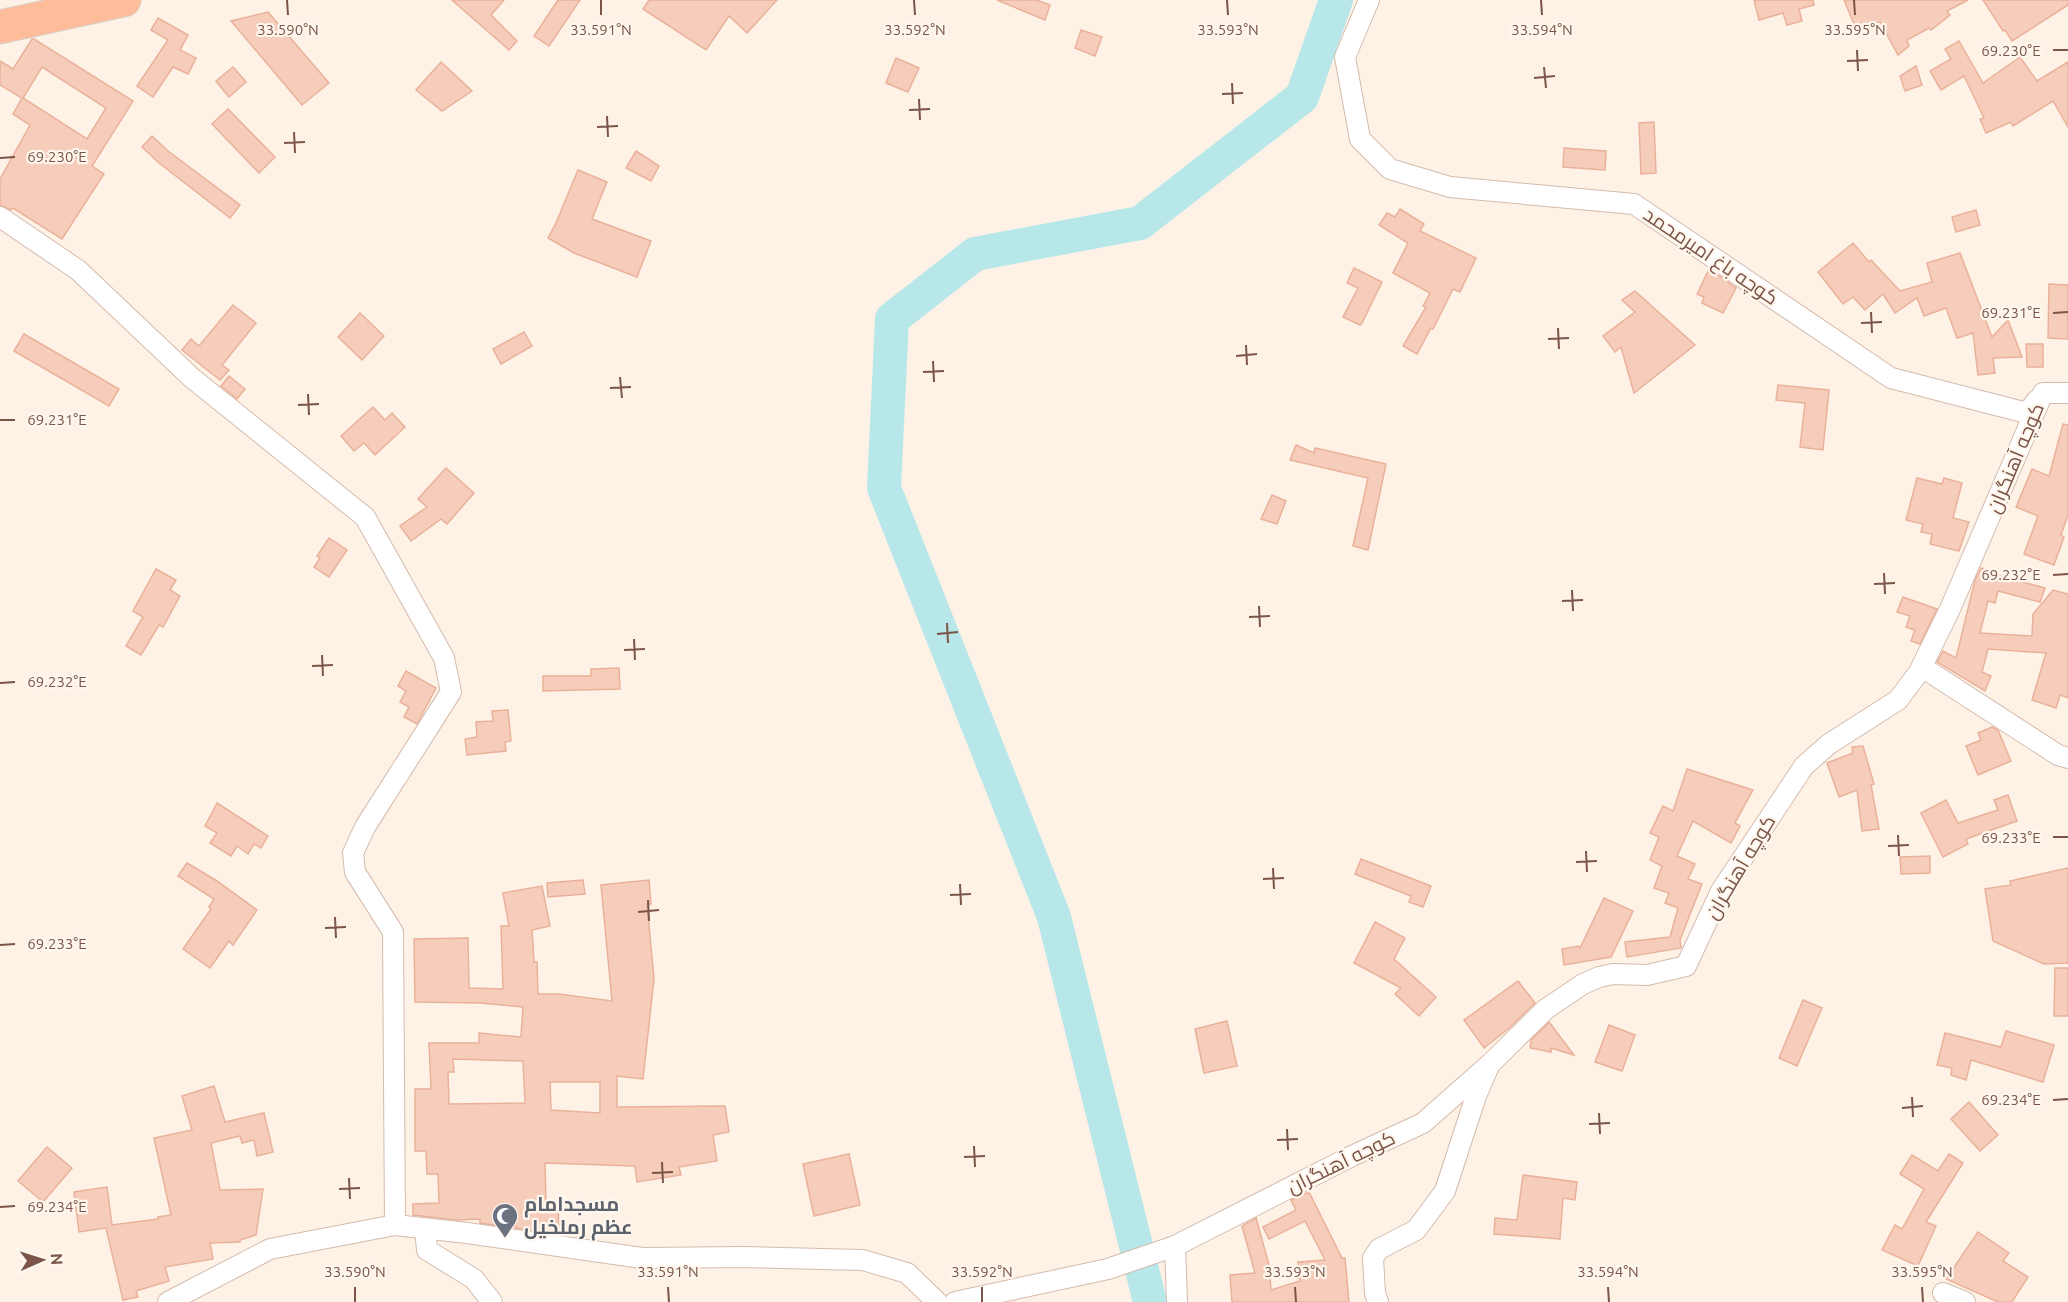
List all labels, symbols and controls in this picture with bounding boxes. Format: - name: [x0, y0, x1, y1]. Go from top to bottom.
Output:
- text: 33.590°N: [257, 21, 319, 38]
- text: 33.591°N: [570, 21, 632, 38]
- text: 33.592°N: [884, 21, 946, 38]
- text: 33.593°N: [1197, 21, 1259, 38]
- text: 33.594°N: [1511, 21, 1573, 38]
- text: 33.595°N: [1824, 21, 1886, 38]
- text: 69.230°E: [1981, 42, 2041, 59]
- text: 69.230°E: [27, 148, 87, 165]
- street label: کوچه باغ امیرمحمد: [1638, 202, 1783, 312]
- text: 69.231°E: [1981, 304, 2041, 321]
- street label: کوچه آهنگران: [1981, 399, 2050, 517]
- text: 69.231°E: [27, 411, 87, 428]
- text: 69.232°E: [1981, 566, 2041, 583]
- text: 69.232°E: [27, 673, 87, 690]
- street label: کوچه آهنگران: [1699, 811, 1781, 924]
- text: 69.233°E: [1981, 829, 2041, 846]
- text: 69.233°E: [27, 935, 87, 952]
- text: 69.234°E: [1981, 1091, 2041, 1108]
- street label: کوچه آهنگران: [1283, 1125, 1399, 1199]
- place label: مسجدامام عظم رملخیل: [524, 1192, 633, 1241]
- text: 69.234°E: [27, 1198, 87, 1215]
- mosque icon: مسجدامام عظم رملخیل: [490, 1201, 520, 1239]
- north arrow: [12, 1230, 72, 1290]
- text: N: [48, 1253, 66, 1266]
- text: 33.590°N: [324, 1263, 386, 1280]
- text: 33.591°N: [637, 1263, 699, 1280]
- text: 33.592°N: [951, 1263, 1013, 1280]
- text: 33.593°N: [1264, 1263, 1326, 1280]
- text: 33.594°N: [1577, 1263, 1639, 1280]
- text: 33.595°N: [1891, 1263, 1953, 1280]

